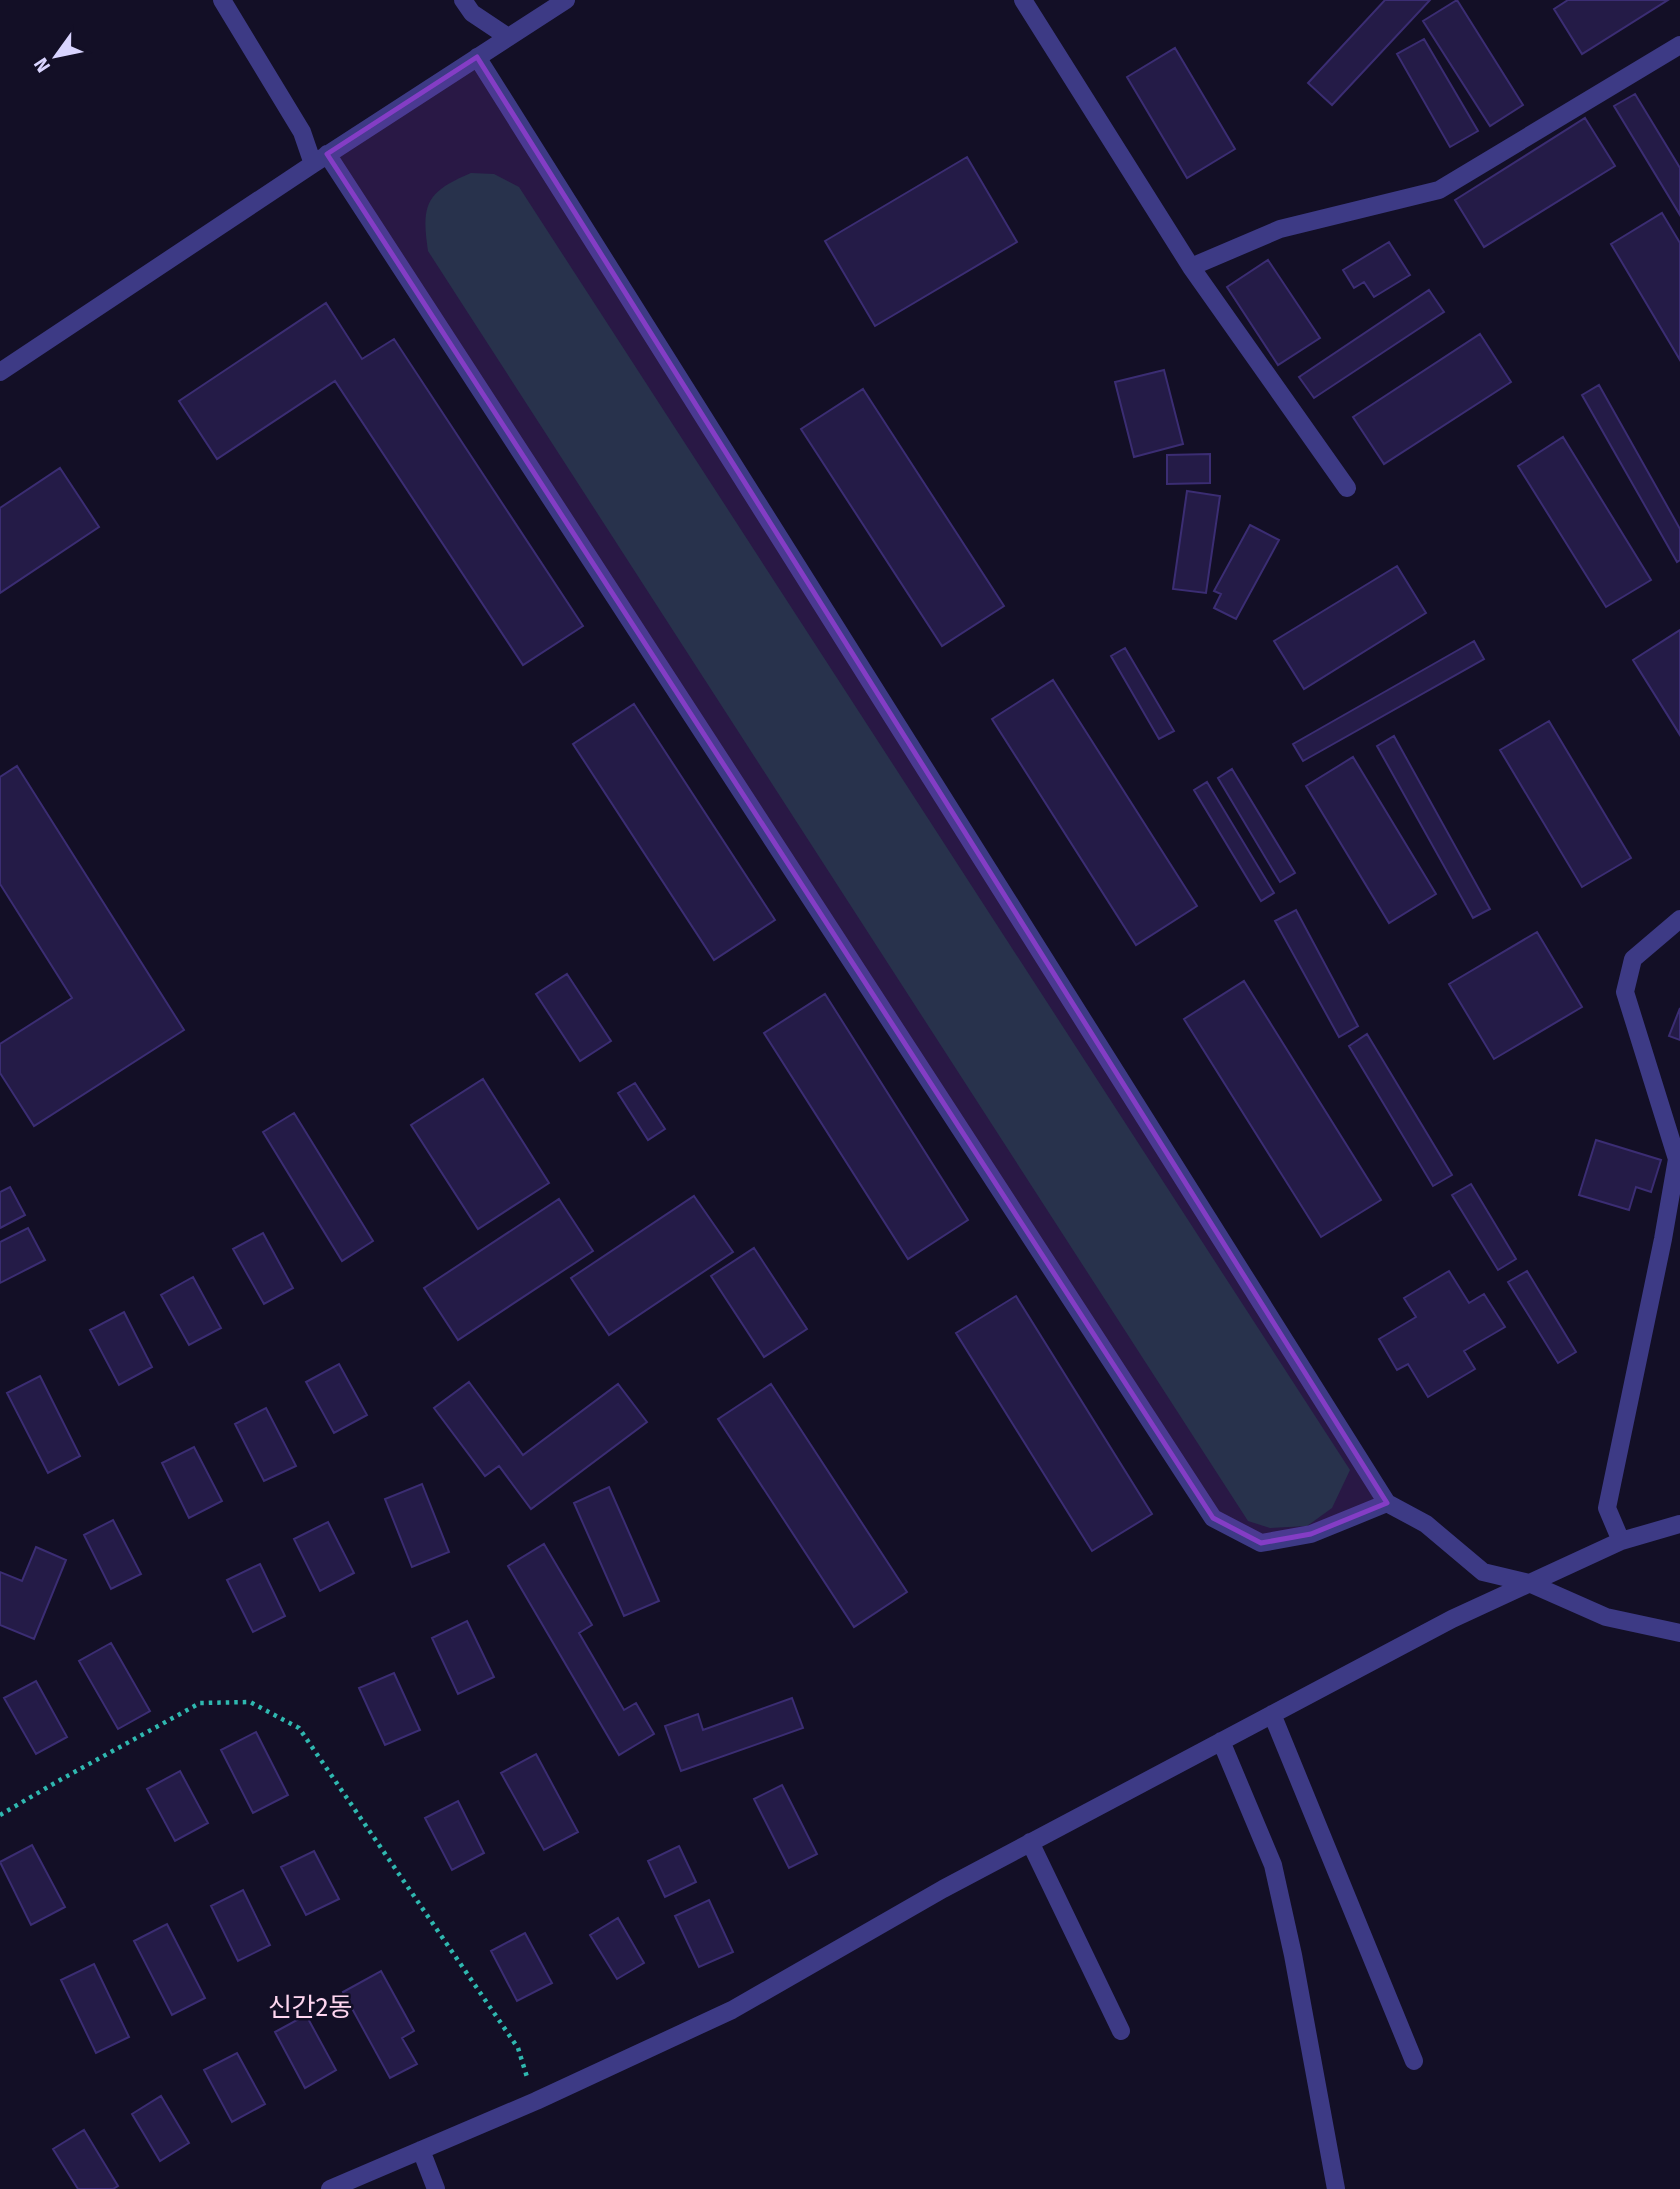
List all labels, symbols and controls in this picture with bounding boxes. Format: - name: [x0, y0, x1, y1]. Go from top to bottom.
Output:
- north arrow: [21, 21, 91, 91]
- text: N: [29, 53, 55, 77]
- district label: 신간2동: [268, 1992, 352, 2023]

